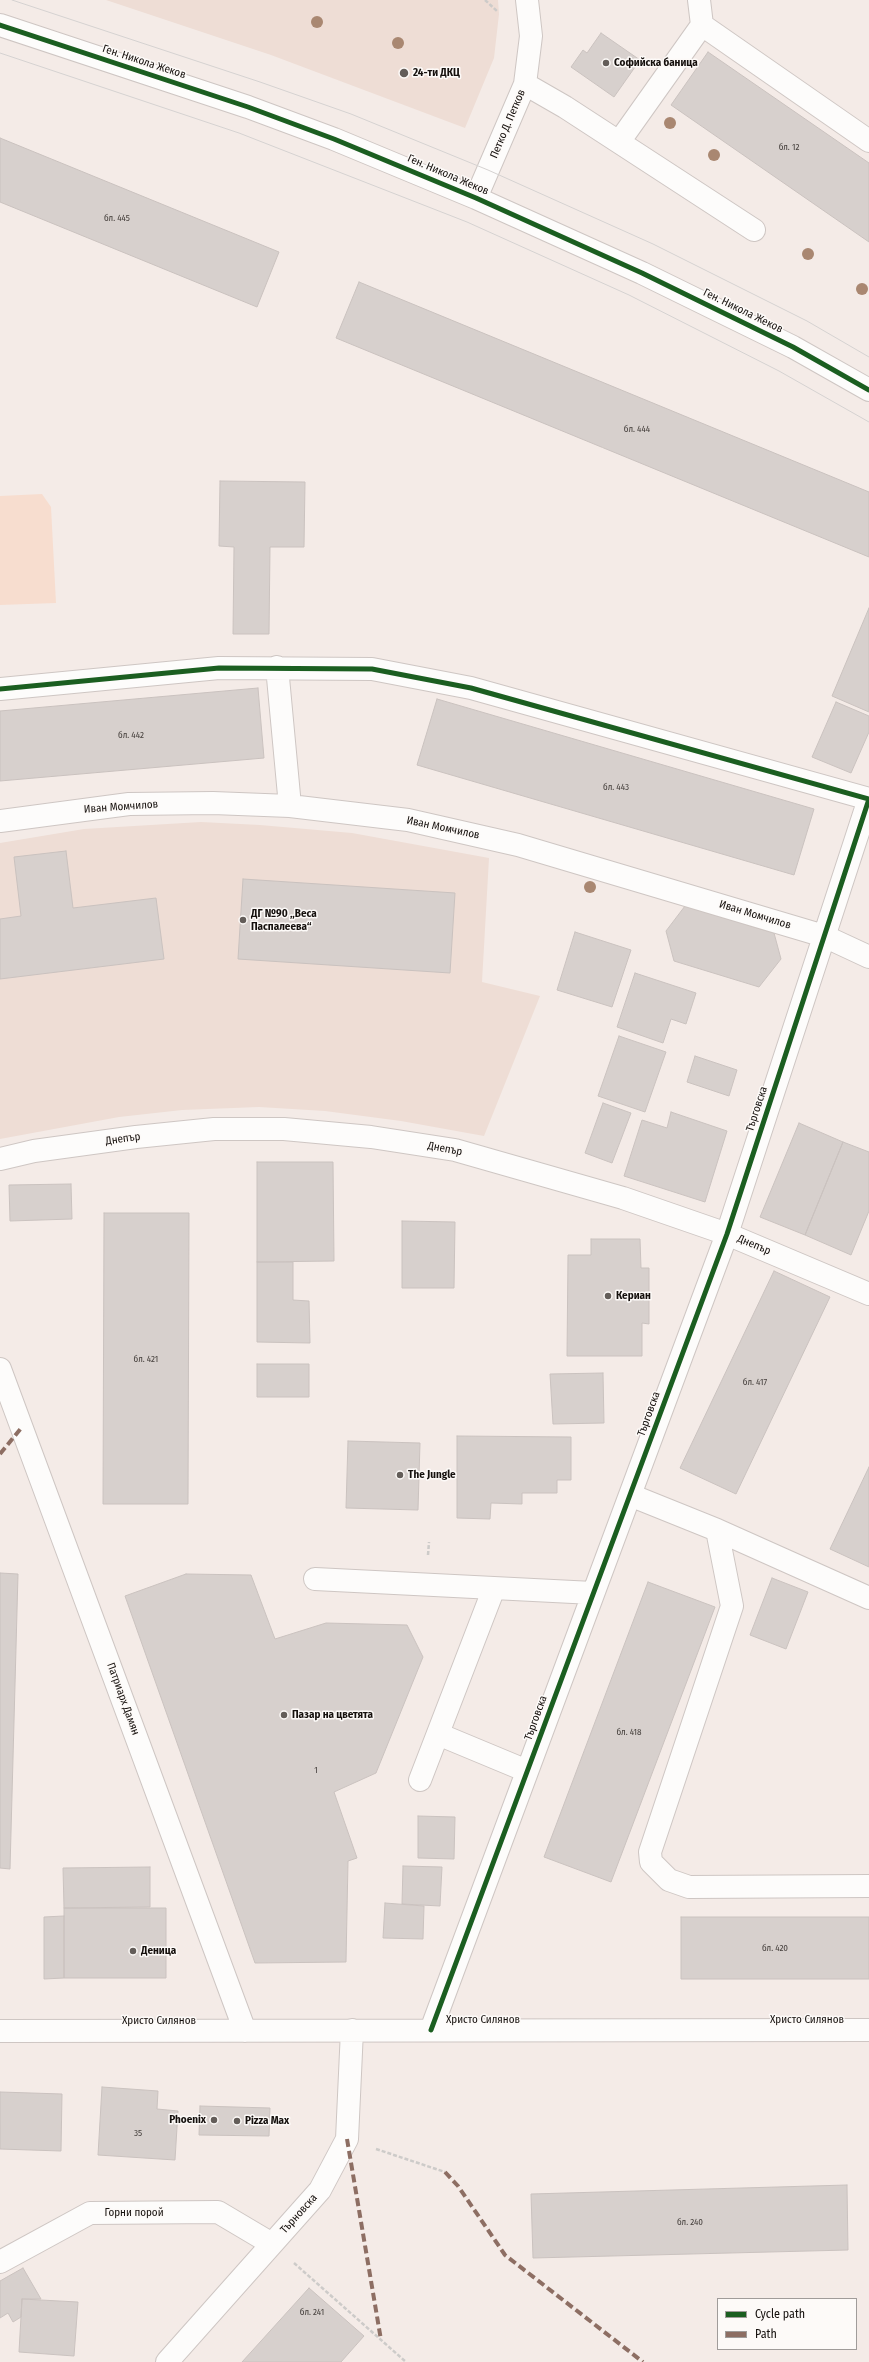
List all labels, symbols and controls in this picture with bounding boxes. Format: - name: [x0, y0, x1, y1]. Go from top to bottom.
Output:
- street label: Ген. Никола Жеков: [101, 42, 187, 82]
- place label: Софийска баница: [614, 56, 698, 70]
- marker: Софийска баница: [601, 58, 611, 68]
- place label: 24-ти ДКЦ: [413, 66, 460, 80]
- marker: 24-ти ДКЦ: [398, 67, 410, 79]
- street label: Петко Д. Петков: [488, 88, 528, 160]
- house number: бл. 12: [779, 142, 799, 152]
- street label: Ген. Никола Жеков: [405, 152, 491, 198]
- house number: бл. 445: [104, 213, 130, 223]
- street label: Ген. Никола Жеков: [701, 286, 785, 336]
- house number: бл. 444: [624, 424, 650, 434]
- house number: бл. 442: [118, 730, 144, 740]
- house number: бл. 443: [603, 782, 629, 792]
- street label: Иван Момчилов: [83, 798, 159, 816]
- street label: Иван Момчилов: [405, 814, 481, 842]
- street label: Иван Момчилов: [717, 898, 793, 932]
- place label: ДГ №90 „Веса Паспалеева“: [251, 907, 317, 933]
- marker: ДГ №90 „Веса Паспалеева“: [238, 915, 248, 925]
- street label: Търговска: [744, 1085, 770, 1133]
- street label: Днепър: [105, 1130, 141, 1148]
- street label: Днепър: [427, 1139, 463, 1159]
- street label: Днепър: [735, 1232, 773, 1258]
- place label: Кериан: [616, 1289, 651, 1303]
- marker: Кериан: [603, 1291, 613, 1301]
- house number: бл. 421: [134, 1354, 158, 1364]
- house number: бл. 417: [743, 1377, 767, 1387]
- street label: Търговска: [635, 1390, 663, 1438]
- place label: The Jungle: [408, 1468, 456, 1482]
- marker: The Jungle: [395, 1470, 405, 1480]
- street label: Патриарх Дамян: [104, 1661, 142, 1737]
- street label: Търговска: [522, 1694, 550, 1742]
- place label: Пазар на цветята: [292, 1708, 373, 1722]
- marker: Пазар на цветята: [279, 1710, 289, 1720]
- house number: бл. 418: [616, 1727, 642, 1737]
- house number: 1: [314, 1765, 318, 1775]
- house number: бл. 420: [762, 1943, 788, 1953]
- place label: Деница: [141, 1944, 176, 1958]
- marker: Деница: [128, 1946, 138, 1956]
- street label: Христо Силянов: [446, 2013, 520, 2027]
- street label: Христо Силянов: [770, 2013, 844, 2027]
- street label: Христо Силянов: [122, 2014, 196, 2028]
- place label: Phoenix: [169, 2113, 206, 2127]
- place label: Pizza Max: [245, 2114, 289, 2128]
- marker: Phoenix: [209, 2115, 219, 2125]
- marker: Pizza Max: [232, 2116, 242, 2126]
- house number: 35: [134, 2128, 142, 2138]
- street label: Търновска: [278, 2192, 320, 2236]
- street label: Горни порой: [104, 2206, 164, 2220]
- house number: бл. 240: [677, 2217, 703, 2227]
- legend: [717, 2298, 857, 2350]
- house number: бл. 241: [300, 2307, 324, 2317]
- text: Cycle path: [755, 2307, 805, 2321]
- text: Path: [755, 2327, 777, 2341]

